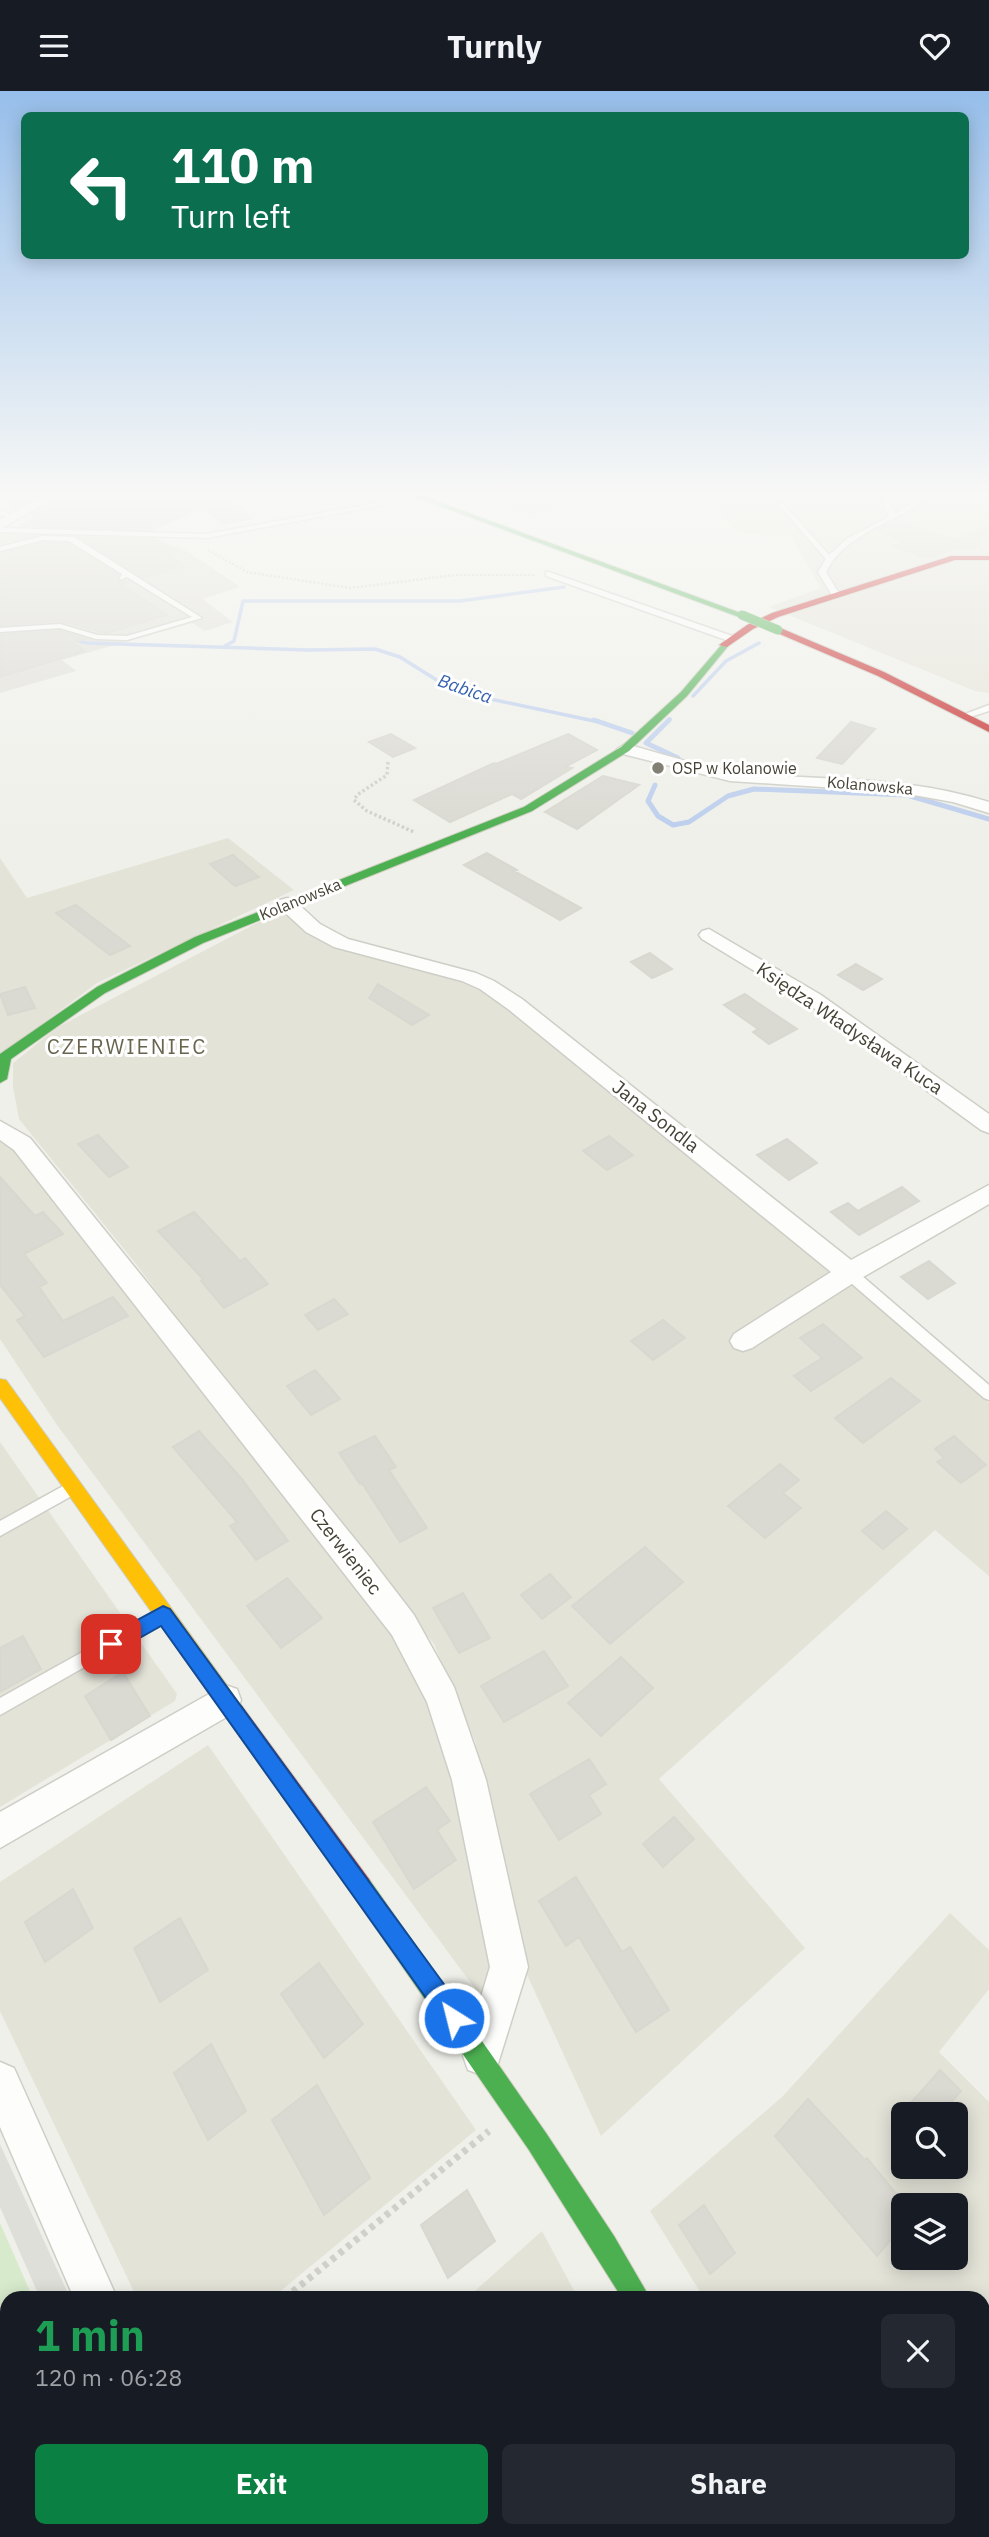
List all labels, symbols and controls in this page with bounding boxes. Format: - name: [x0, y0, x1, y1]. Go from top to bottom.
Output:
- text: Turnly: [447, 25, 542, 67]
- icon: menu: [35, 27, 73, 65]
- icon: heart: [916, 27, 954, 65]
- text: 110 m: [171, 133, 315, 196]
- icon: left: [56, 140, 147, 231]
- text: Turn left: [171, 195, 291, 237]
- water label: Babica: [435, 669, 495, 708]
- place label: OSP w Kolanowie: [672, 758, 797, 778]
- marker: OSP w Kolanowie: [650, 760, 666, 776]
- street label: Kolanowska: [826, 771, 914, 799]
- street label: Kolanowska: [256, 873, 344, 924]
- street label: Księdza Władysława Kuca: [752, 957, 948, 1099]
- district label: CZERWIENIEC: [47, 1032, 207, 1060]
- street label: Jana Sondla: [608, 1075, 704, 1157]
- street label: Czerwieniec: [305, 1503, 388, 1599]
- pin: [81, 1614, 141, 1674]
- icon: arrive: [92, 1625, 130, 1663]
- position arrow: [417, 1981, 491, 2055]
- map controls: [891, 2102, 968, 2270]
- button: search: [891, 2102, 968, 2179]
- button: layers: [891, 2193, 968, 2270]
- text: 1 min: [35, 2308, 145, 2363]
- button: close: [881, 2314, 955, 2388]
- text: 120 m · 06:28: [35, 2362, 182, 2392]
- button: Exit: [35, 2444, 488, 2524]
- button: Share: [502, 2444, 955, 2524]

